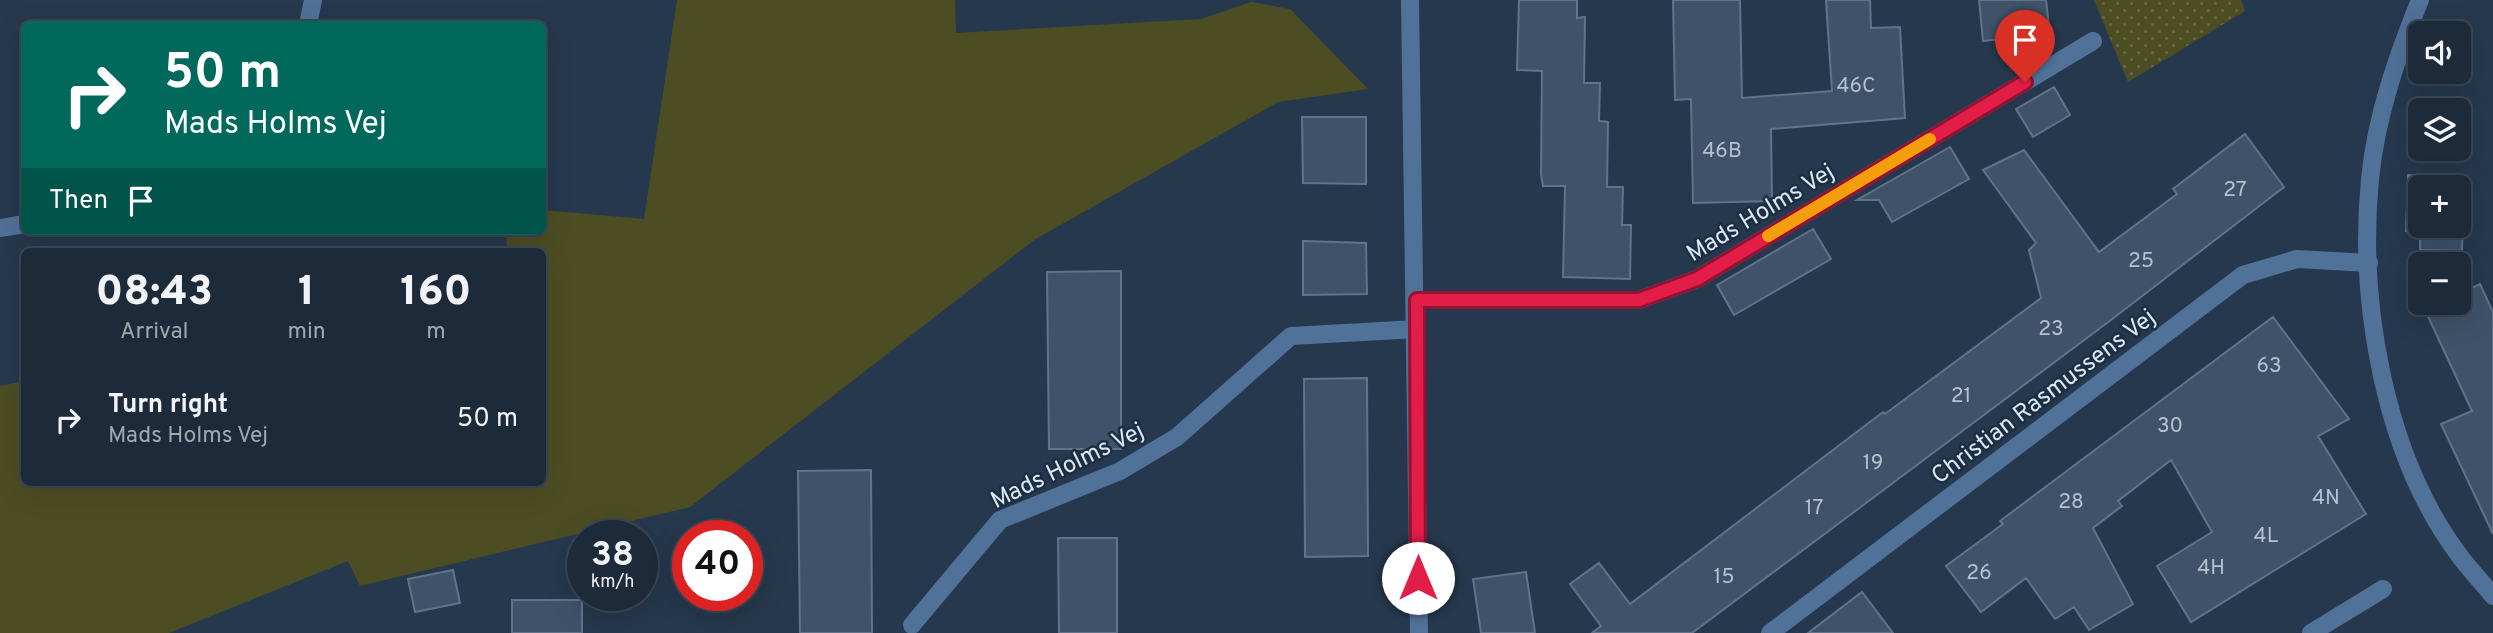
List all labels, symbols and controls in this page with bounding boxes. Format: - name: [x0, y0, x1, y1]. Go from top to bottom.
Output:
- pin: [1995, 10, 2055, 82]
- icon: arrive: [2006, 21, 2044, 59]
- map controls: [2408, 21, 2471, 315]
- button: sound: [2408, 21, 2471, 84]
- text: 50 m: [164, 44, 281, 106]
- icon: right: [49, 49, 140, 140]
- house number: 46C: [1836, 73, 1876, 100]
- button: layers: [2408, 98, 2471, 161]
- text: Mads Holms Vej: [164, 105, 387, 145]
- house number: 46B: [1702, 138, 1742, 165]
- street label: Mads Holms Vej: [1682, 158, 1840, 270]
- button: +: [2408, 175, 2471, 238]
- house number: 27: [2223, 177, 2247, 204]
- icon: arrive: [122, 182, 160, 220]
- text: Then: [49, 185, 108, 218]
- house number: 25: [2128, 248, 2154, 275]
- button: −: [2408, 252, 2471, 315]
- text: 08:43: [96, 267, 213, 320]
- text: 1: [298, 267, 315, 320]
- text: 160: [400, 267, 471, 320]
- street label: Christian Rasmussens Vej: [1926, 303, 2162, 492]
- house number: 23: [2038, 316, 2064, 343]
- text: Arrival: [120, 318, 189, 347]
- text: min: [288, 318, 326, 347]
- text: m: [426, 318, 446, 347]
- house number: 63: [2256, 353, 2282, 380]
- house number: 21: [1951, 383, 1971, 410]
- text: Turn right: [108, 389, 228, 422]
- icon: right: [49, 401, 87, 439]
- text: 50 m: [457, 403, 518, 436]
- house number: 30: [2157, 413, 2183, 440]
- street label: Mads Holms Vej: [986, 417, 1150, 517]
- text: Mads Holms Vej: [108, 422, 268, 451]
- house number: 19: [1863, 450, 1883, 477]
- house number: 4N: [2312, 485, 2340, 512]
- house number: 28: [2058, 489, 2084, 516]
- house number: 17: [1805, 495, 1823, 522]
- speed limit sign: 40: [672, 520, 763, 611]
- house number: 4L: [2254, 523, 2279, 550]
- text: 38: [591, 534, 634, 578]
- position arrow: [1381, 541, 1455, 615]
- house number: 4H: [2197, 555, 2225, 582]
- house number: 26: [1966, 560, 1992, 587]
- house number: 15: [1714, 564, 1734, 591]
- text: km/h: [591, 571, 634, 594]

